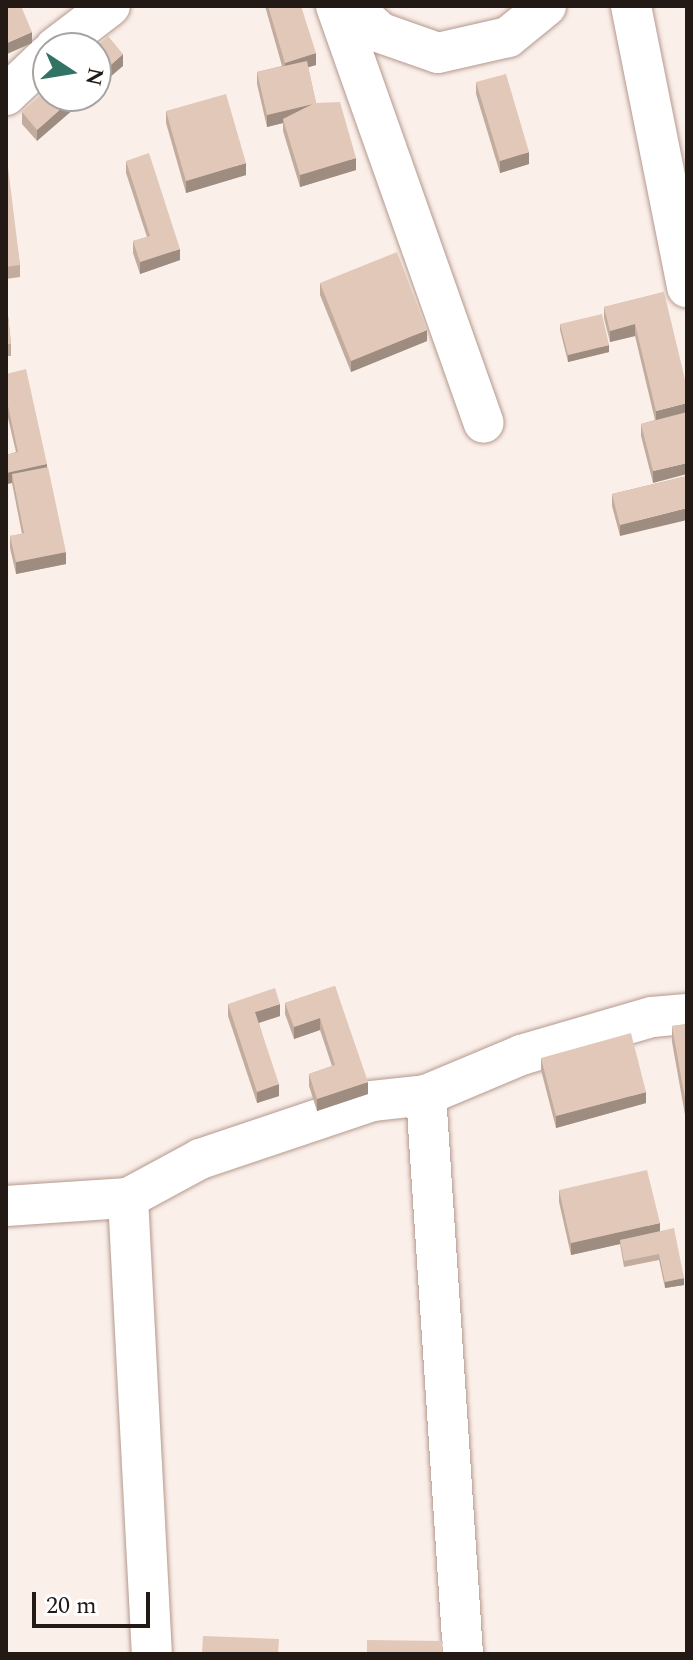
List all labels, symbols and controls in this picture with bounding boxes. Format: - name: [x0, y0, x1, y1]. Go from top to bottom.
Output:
- north arrow: [32, 32, 112, 112]
- text: N: [76, 64, 112, 89]
- scale bar: [36, 1576, 154, 1626]
- text: 20 m: [46, 1588, 97, 1624]

